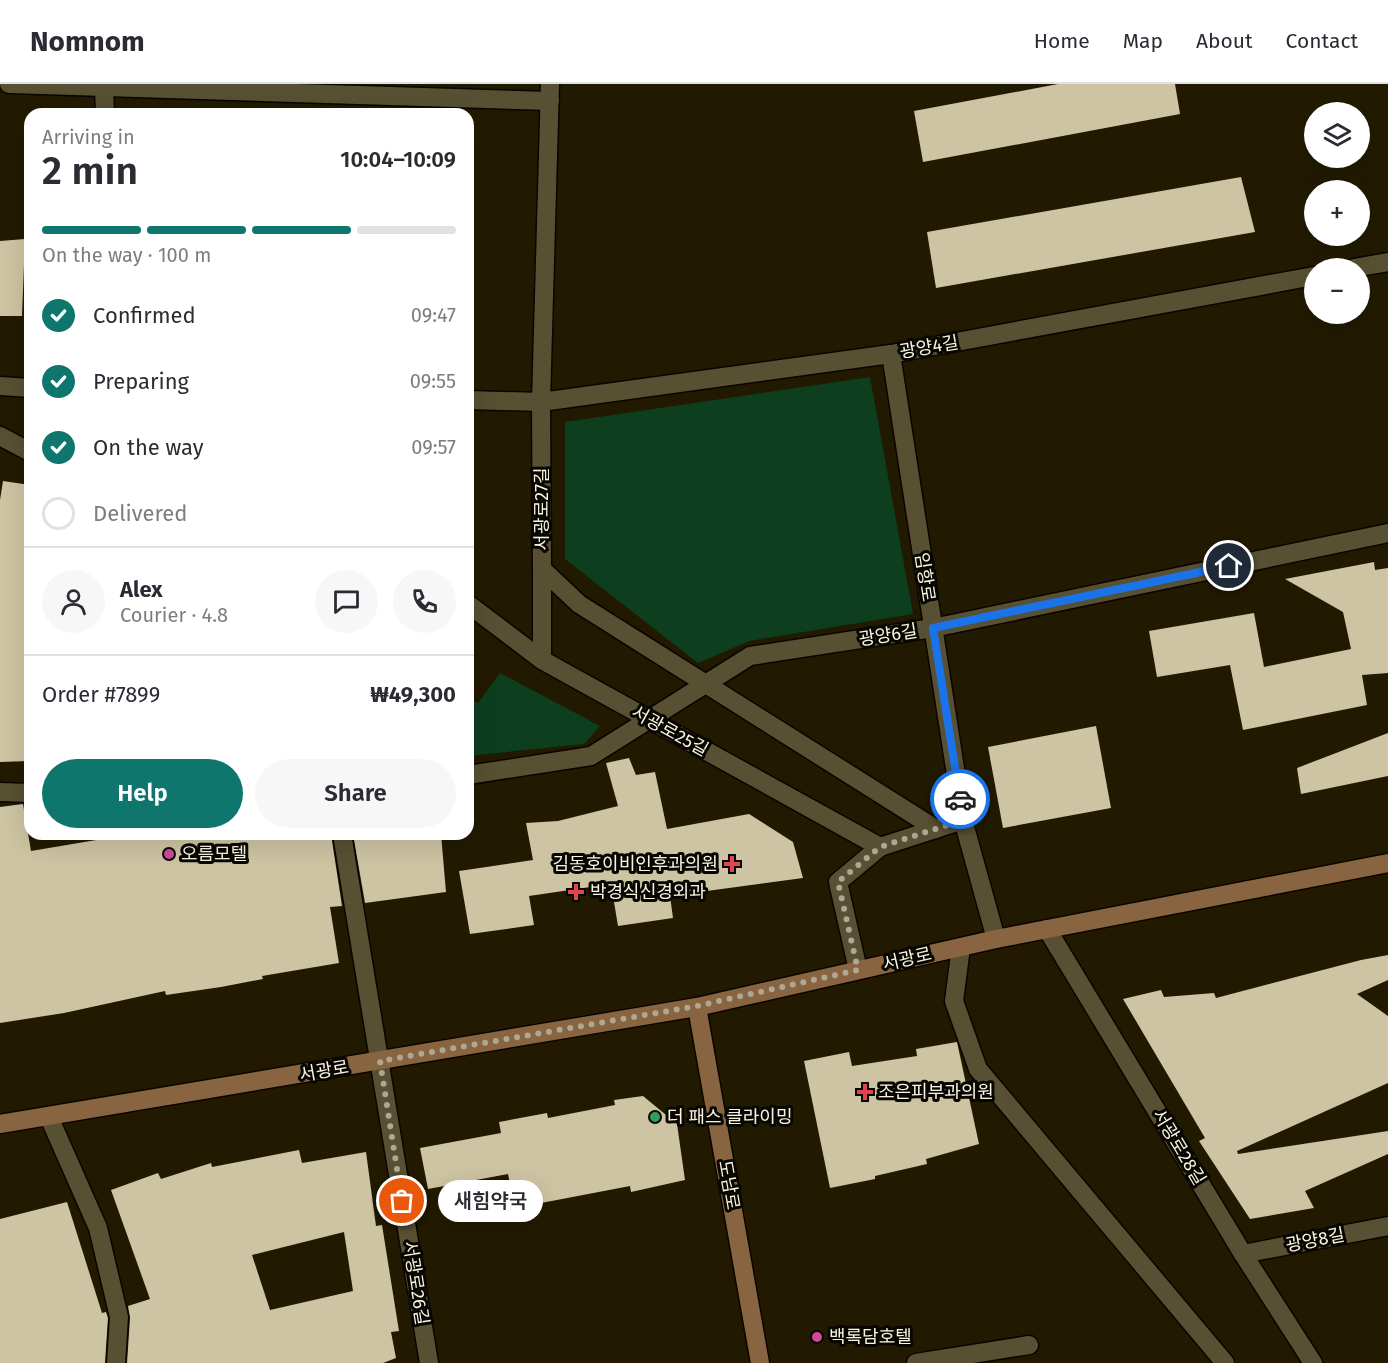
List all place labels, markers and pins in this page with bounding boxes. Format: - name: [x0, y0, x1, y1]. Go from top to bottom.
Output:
- pin: [1203, 540, 1254, 591]
- place label: 오름모텔: [181, 843, 247, 865]
- marker: 오름모텔: [162, 847, 176, 861]
- place label: 김동호이비인후과의원: [552, 853, 718, 875]
- marker: 김동호이비인후과의원: [723, 855, 741, 873]
- place label: 박경식신경외과: [590, 881, 706, 903]
- marker: 박경식신경외과: [567, 883, 585, 901]
- place label: 조은피부과의원: [878, 1081, 994, 1103]
- marker: 조은피부과의원: [856, 1083, 874, 1101]
- place label: 더 패스 클라이밍: [667, 1106, 792, 1128]
- marker: 더 패스 클라이밍: [648, 1110, 662, 1124]
- pin: [376, 1175, 427, 1226]
- callout: 새힘약국: [438, 1180, 543, 1222]
- place label: 백록담호텔: [829, 1326, 912, 1348]
- marker: 백록담호텔: [810, 1330, 824, 1344]

